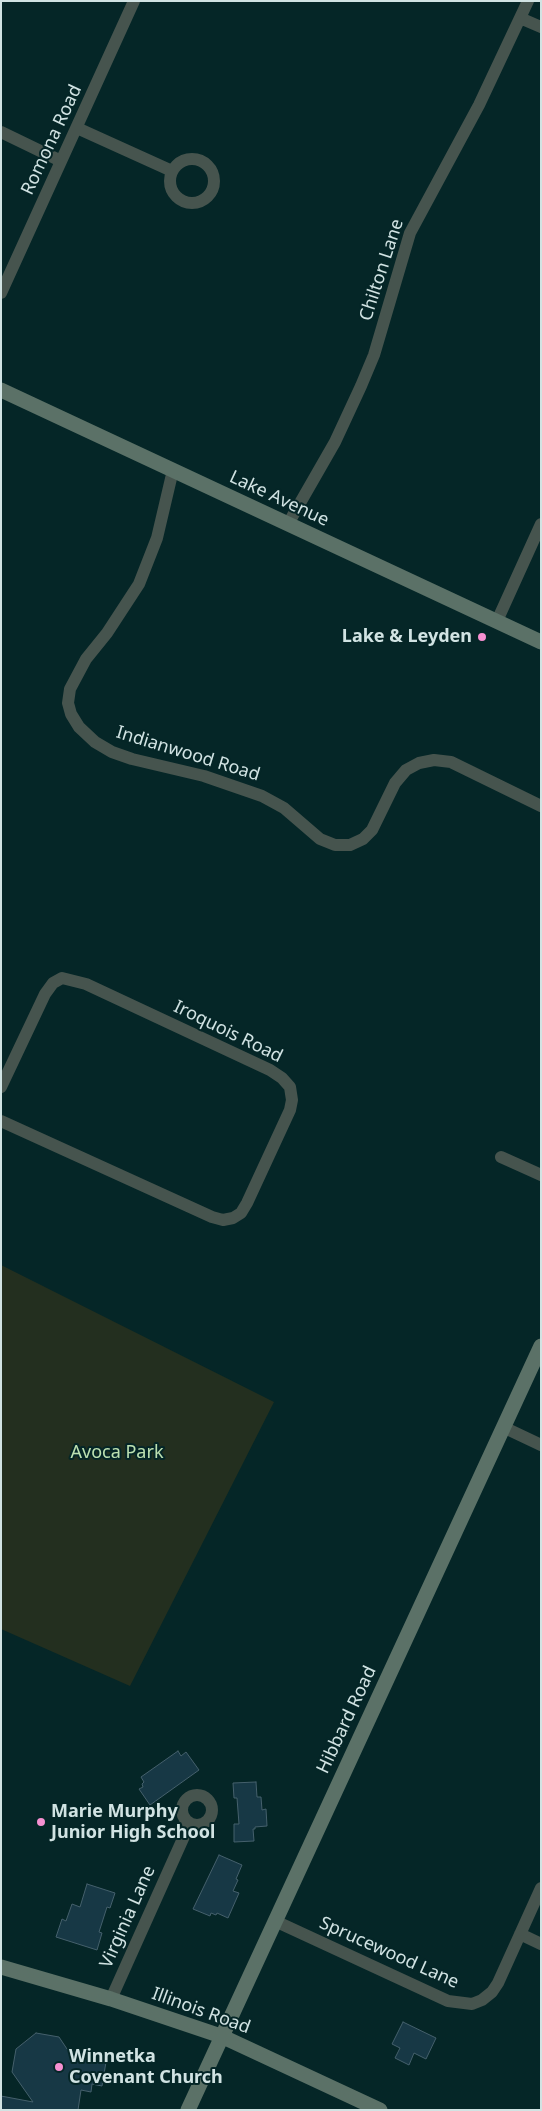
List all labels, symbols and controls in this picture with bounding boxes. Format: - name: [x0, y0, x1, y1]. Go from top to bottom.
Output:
- street label: Romona Road: [17, 82, 87, 198]
- street label: Chilton Lane: [355, 216, 409, 324]
- street label: Lake Avenue: [226, 467, 332, 531]
- place label: Lake & Leyden: [342, 626, 472, 648]
- marker: Lake & Leyden: [476, 631, 488, 643]
- street label: Indianwood Road: [114, 722, 262, 786]
- street label: Iroquois Road: [170, 996, 286, 1068]
- park label: Avoca Park: [71, 1442, 163, 1464]
- street label: Hibbard Road: [313, 1663, 381, 1777]
- place label: Marie Murphy Junior High School: [51, 1801, 215, 1844]
- marker: Marie Murphy Junior High School: [35, 1816, 47, 1828]
- street label: Virginia Lane: [96, 1862, 160, 1972]
- street label: Sprucewood Lane: [316, 1913, 462, 1993]
- street label: Illinois Road: [149, 1983, 253, 2039]
- place label: Winnetka Covenant Church: [69, 2046, 223, 2088]
- marker: Winnetka Covenant Church: [53, 2061, 65, 2073]

